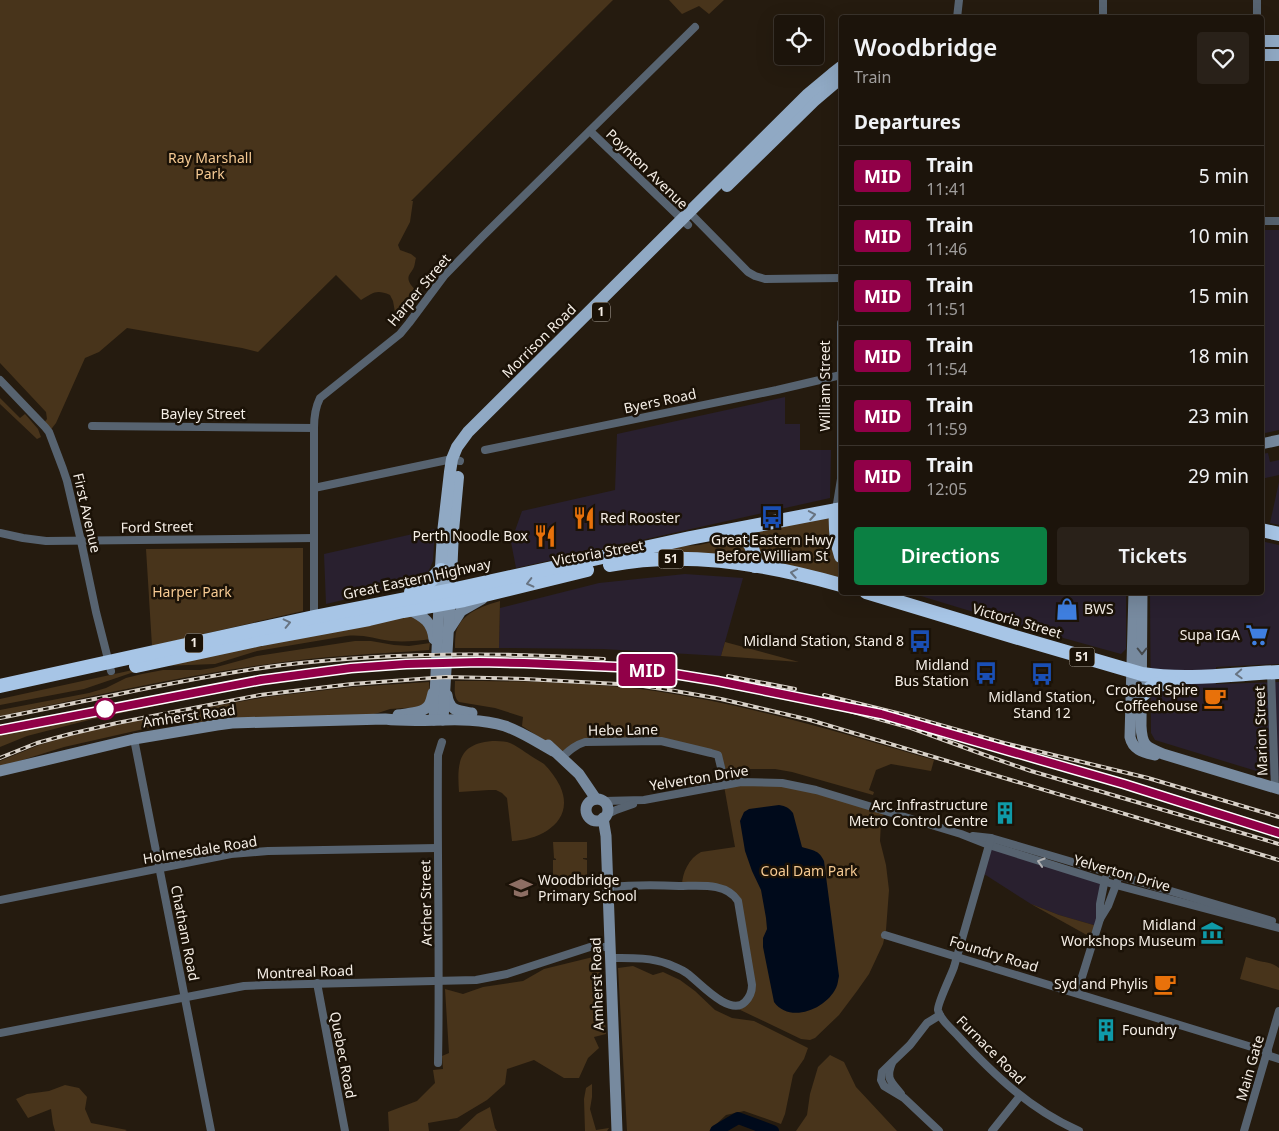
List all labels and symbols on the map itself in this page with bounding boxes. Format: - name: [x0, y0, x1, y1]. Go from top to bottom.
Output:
- street label: Poynton Avenue: [602, 124, 693, 213]
- park label: Ray Marshall Park: [168, 148, 252, 183]
- street label: Harper Street: [383, 249, 455, 330]
- street label: Morrison Road: [497, 299, 580, 382]
- road number: 1: [592, 302, 610, 322]
- street label: William Street: [815, 340, 834, 432]
- street label: Byers Road: [622, 384, 698, 417]
- street label: Bayley Street: [160, 404, 246, 423]
- street label: First Avenue: [69, 471, 106, 555]
- bus stop icon: Great Eastern Hwy Before William St: [759, 504, 785, 530]
- restaurant icon: Red Rooster: [571, 505, 597, 531]
- place label: Red Rooster: [600, 508, 680, 527]
- one-way arrow: [808, 510, 817, 520]
- street label: Ford Street: [121, 516, 193, 537]
- restaurant icon: Perth Noodle Box: [532, 523, 558, 549]
- place label: Perth Noodle Box: [412, 526, 529, 545]
- place label: Great Eastern Hwy Before William St: [711, 530, 834, 565]
- street label: Victoria Street: [551, 535, 645, 570]
- road number: 51: [658, 550, 684, 568]
- street label: Great Eastern Highway: [341, 553, 493, 603]
- one-way arrow: [790, 568, 798, 578]
- one-way arrow: [527, 578, 535, 588]
- park label: Harper Park: [152, 582, 232, 601]
- shop icon: BWS: [1054, 596, 1080, 622]
- street label: Victoria Street: [970, 599, 1064, 642]
- place label: BWS: [1084, 599, 1114, 618]
- one-way arrow: [282, 618, 291, 629]
- supermarket icon: Supa IGA: [1244, 622, 1270, 648]
- place label: Supa IGA: [1180, 625, 1240, 644]
- bus stop icon: Midland Station, Stand 8: [907, 628, 933, 654]
- place label: Midland Station, Stand 8: [743, 631, 904, 650]
- road number: 1: [185, 634, 203, 652]
- one-way arrow: [1137, 647, 1147, 655]
- road number: 51: [1070, 648, 1094, 666]
- line badge: MID: [618, 654, 676, 686]
- place label: Midland Bus Station: [895, 655, 969, 690]
- bus stop icon: Midland Bus Station: [973, 660, 999, 686]
- bus stop icon: Midland Station, Stand 12: [1029, 661, 1055, 687]
- one-way arrow: [1235, 669, 1243, 680]
- place label: Crooked Spire Coffeehouse: [1106, 680, 1198, 715]
- cafe icon: Crooked Spire Coffeehouse: [1202, 685, 1228, 711]
- street label: Marion Street: [1249, 686, 1272, 776]
- place label: Midland Station, Stand 12: [988, 687, 1096, 722]
- unlabelled marker: [94, 698, 116, 720]
- street label: Amherst Road: [141, 700, 237, 731]
- street label: Hebe Lane: [588, 719, 658, 740]
- street label: Yelverton Drive: [648, 760, 750, 795]
- place label: Arc Infrastructure Metro Control Centre: [849, 795, 988, 830]
- building icon: Arc Infrastructure Metro Control Centre: [992, 800, 1018, 826]
- street label: Holmesdale Road: [141, 831, 258, 868]
- street label: Yelverton Drive: [1071, 850, 1173, 895]
- one-way arrow: [1038, 857, 1046, 867]
- street label: Archer Street: [415, 860, 436, 946]
- park label: Coal Dam Park: [761, 861, 858, 880]
- place label: Woodbridge Primary School: [538, 870, 637, 905]
- school or university icon: Woodbridge Primary School: [508, 875, 534, 901]
- street label: Chatham Road: [167, 883, 204, 982]
- place label: Midland Workshops Museum: [1061, 915, 1196, 950]
- museum icon: Midland Workshops Museum: [1199, 920, 1225, 946]
- street label: Foundry Road: [947, 931, 1041, 976]
- street label: Amherst Road: [585, 937, 608, 1031]
- street label: Montreal Road: [256, 960, 354, 983]
- cafe icon: Syd and Phylis: [1152, 971, 1178, 997]
- place label: Syd and Phylis: [1054, 974, 1148, 993]
- street label: Quebec Road: [326, 1010, 361, 1100]
- street label: Furnace Road: [953, 1011, 1030, 1088]
- building icon: Foundry: [1093, 1017, 1119, 1043]
- place label: Foundry: [1122, 1020, 1177, 1039]
- street label: Main Gate: [1231, 1033, 1268, 1103]

